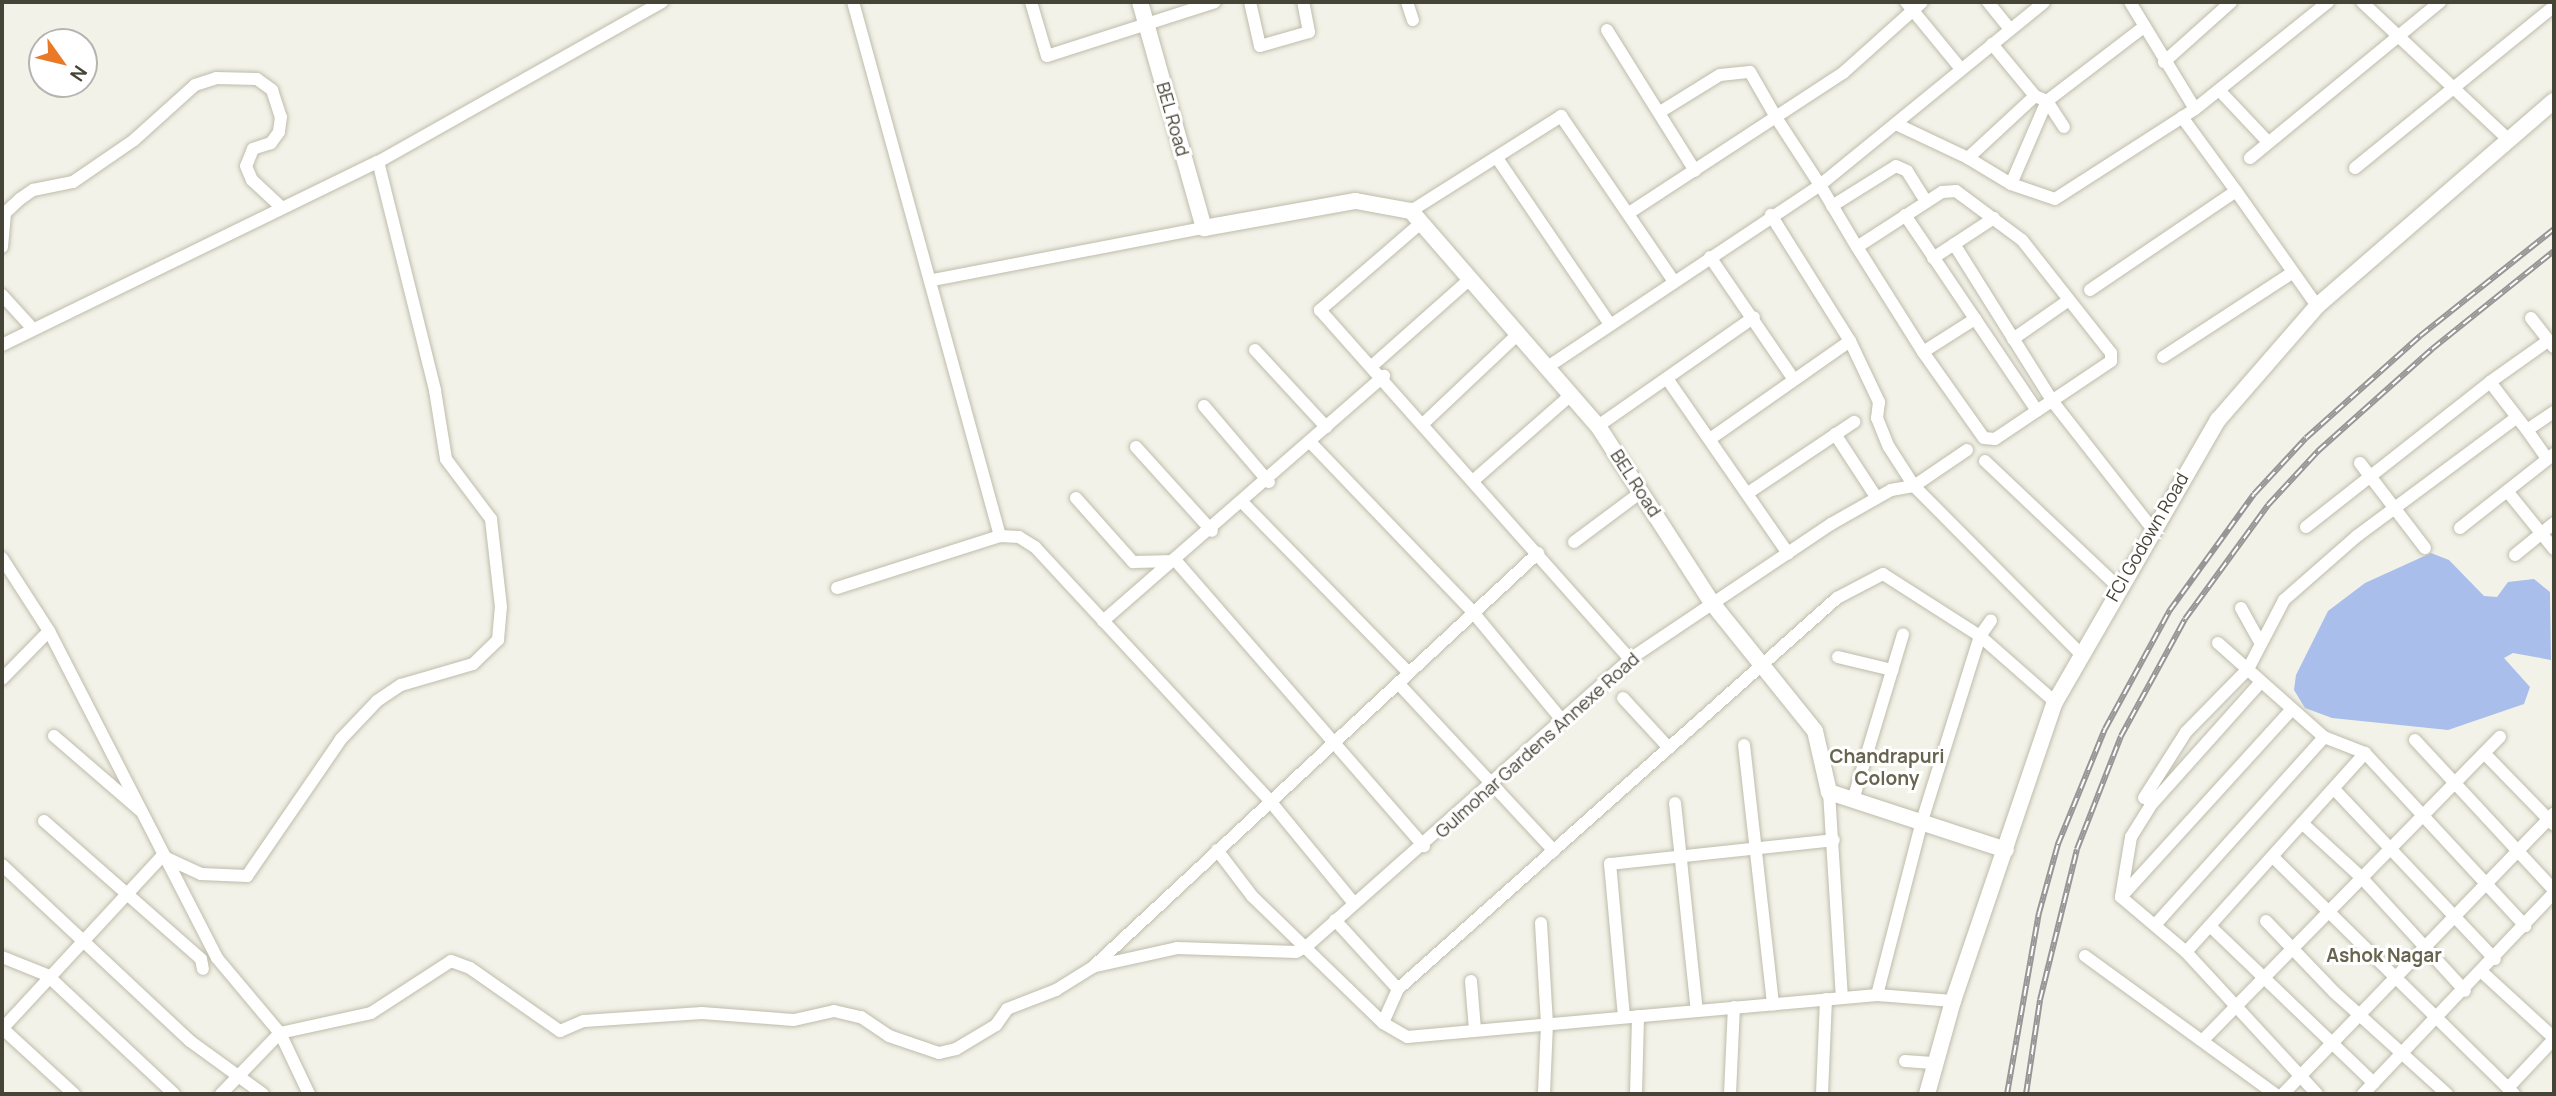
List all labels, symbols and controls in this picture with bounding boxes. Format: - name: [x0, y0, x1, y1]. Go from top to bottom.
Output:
- north arrow: [28, 28, 98, 98]
- text: N: [64, 61, 93, 87]
- street label: BEL Road: [1152, 79, 1194, 159]
- street label: BEL Road: [1606, 445, 1666, 521]
- street label: FCI Godown Road: [2101, 469, 2193, 605]
- street label: Gulmohar Gardens Annexe Road: [1431, 648, 1643, 842]
- district label: Chandrapuri Colony: [1829, 746, 1945, 790]
- district label: Ashok Nagar: [2326, 945, 2442, 967]

